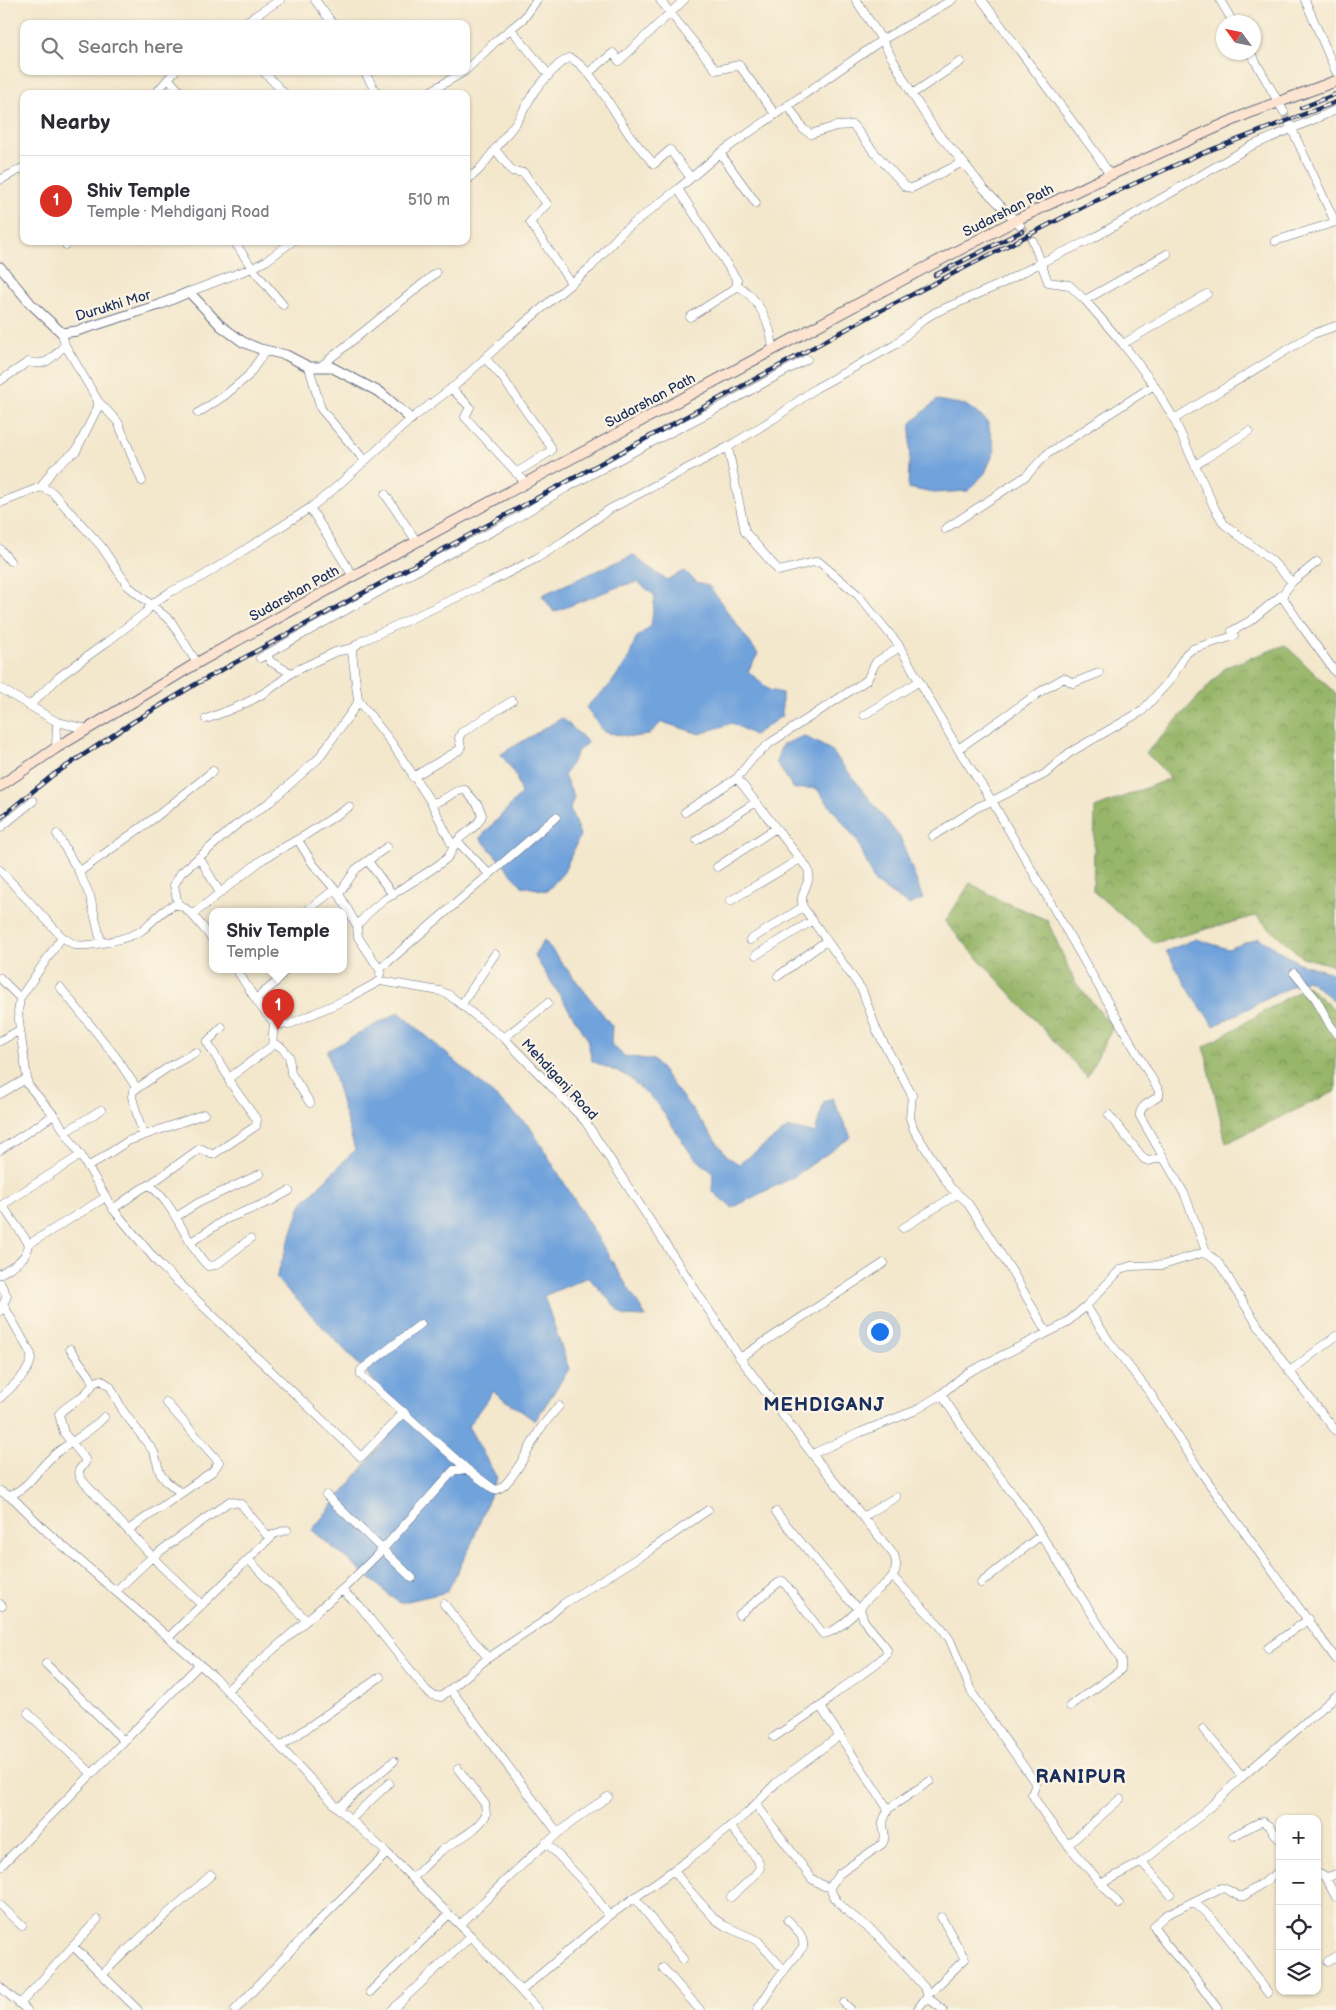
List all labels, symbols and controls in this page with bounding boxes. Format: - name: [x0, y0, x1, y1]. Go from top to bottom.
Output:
- north arrow: [1216, 15, 1261, 60]
- search box: [20, 20, 470, 75]
- icon: search: [38, 34, 66, 62]
- text: Search here: [78, 36, 183, 59]
- text: Nearby: [40, 110, 110, 135]
- text: Shiv Temple: [87, 180, 190, 203]
- street label: Sudarshan Path: [960, 180, 1057, 241]
- text: 1: [53, 191, 59, 210]
- text: 510 m: [408, 191, 450, 210]
- text: Temple · Mehdiganj Road: [87, 203, 270, 222]
- street label: Durukhi Mor: [74, 286, 154, 325]
- street label: Sudarshan Path: [602, 369, 698, 431]
- street label: Sudarshan Path: [246, 562, 342, 625]
- popup: [209, 908, 347, 973]
- text: Shiv Temple: [226, 920, 330, 943]
- text: Temple: [226, 943, 279, 962]
- pin: 1: [262, 989, 294, 1030]
- street label: Mehdiganj Road: [518, 1035, 601, 1123]
- your location: [867, 1319, 893, 1345]
- district label: MEHDIGANJ: [763, 1394, 885, 1417]
- district label: RANIPUR: [1036, 1766, 1126, 1789]
- map controls: [1276, 1815, 1321, 1995]
- button: +: [1276, 1815, 1321, 1860]
- button: −: [1276, 1860, 1321, 1905]
- button: locate: [1276, 1905, 1321, 1950]
- button: layers: [1276, 1950, 1321, 1995]

